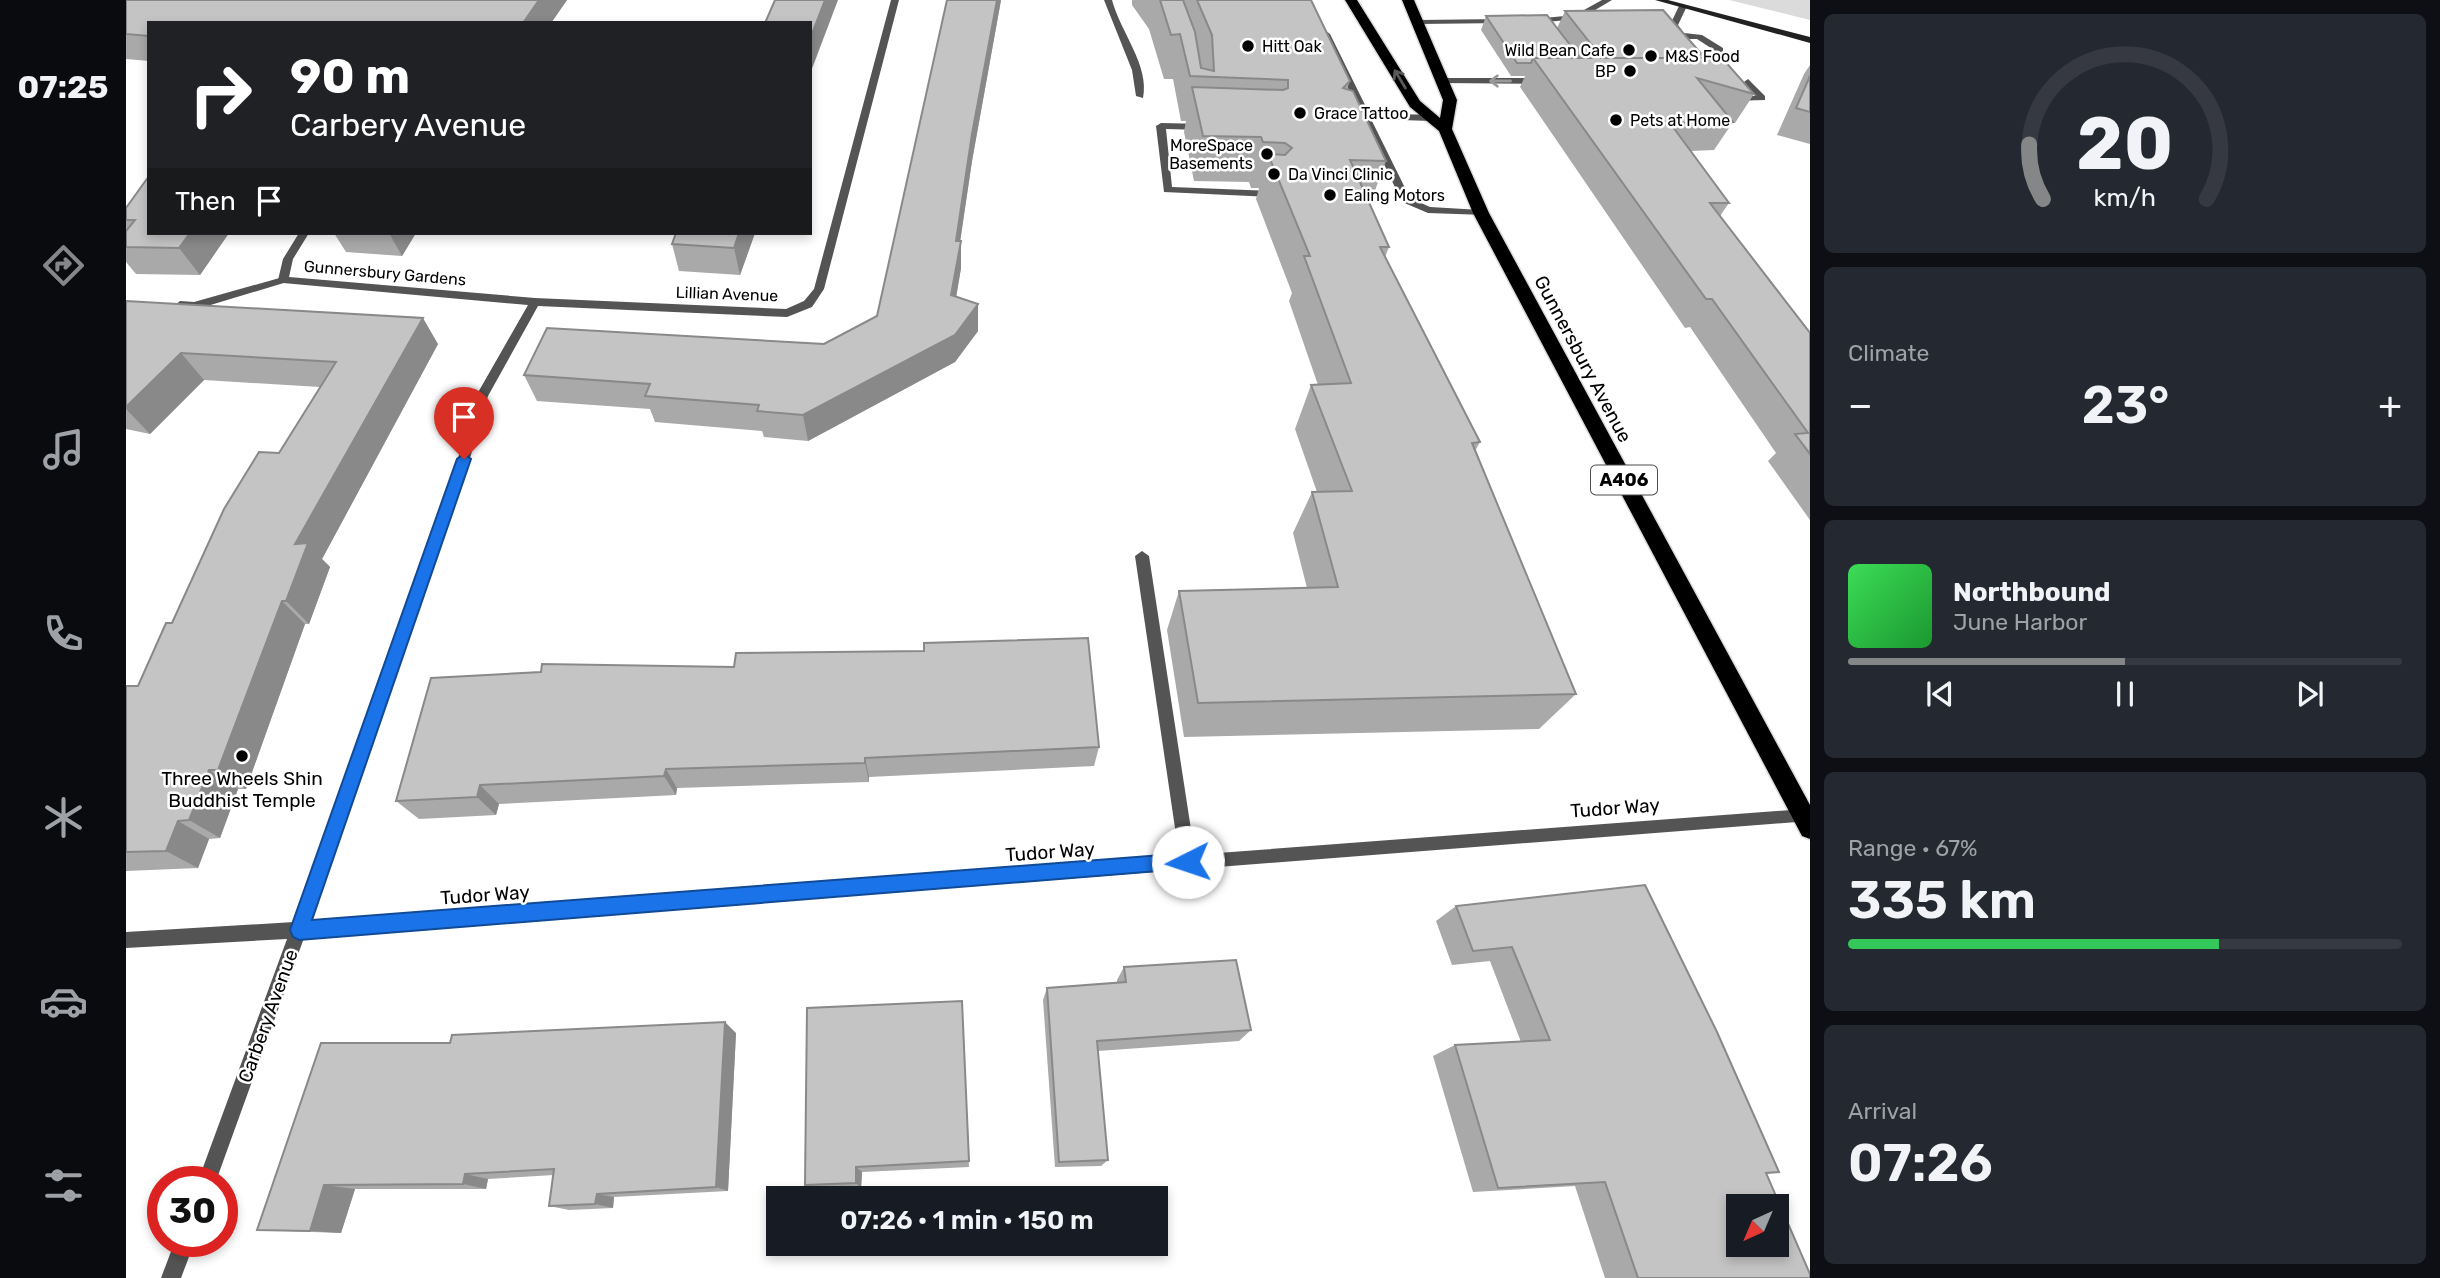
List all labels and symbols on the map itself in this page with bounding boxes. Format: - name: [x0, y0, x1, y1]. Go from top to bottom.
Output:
- place label: Hitt Oak: [1262, 37, 1322, 56]
- marker: Hitt Oak: [1240, 38, 1256, 54]
- place label: Wild Bean Cafe: [1505, 41, 1615, 60]
- marker: Wild Bean Cafe: [1621, 42, 1637, 58]
- place label: M&S Food: [1665, 47, 1740, 66]
- marker: M&S Food: [1643, 48, 1659, 64]
- place label: BP: [1595, 62, 1616, 81]
- marker: BP: [1622, 63, 1638, 79]
- one-way arrow: [1392, 70, 1406, 90]
- one-way arrow: [1489, 74, 1512, 88]
- place label: Grace Tattoo: [1314, 104, 1408, 123]
- marker: Grace Tattoo: [1292, 105, 1308, 121]
- place label: Pets at Home: [1630, 111, 1730, 130]
- marker: Pets at Home: [1608, 112, 1624, 128]
- place label: MoreSpace Basements: [1169, 136, 1253, 173]
- marker: MoreSpace Basements: [1259, 146, 1275, 162]
- place label: Da Vinci Clinic: [1288, 165, 1393, 184]
- marker: Da Vinci Clinic: [1266, 166, 1282, 182]
- place label: Ealing Motors: [1344, 186, 1445, 205]
- marker: Ealing Motors: [1322, 187, 1338, 203]
- street label: Gunnersbury Gardens: [303, 256, 467, 290]
- street label: Gunnersbury Avenue: [1529, 272, 1637, 446]
- street label: Lillian Avenue: [675, 283, 779, 305]
- pin: [434, 387, 494, 459]
- road number: A406: [1591, 466, 1657, 494]
- marker: Three Wheels Shin Buddhist Temple: [234, 748, 250, 764]
- place label: Three Wheels Shin Buddhist Temple: [161, 767, 323, 812]
- street label: Tudor Way: [1569, 793, 1661, 823]
- position arrow: [1151, 825, 1225, 899]
- street label: Tudor Way: [1004, 837, 1096, 867]
- street label: Tudor Way: [439, 880, 531, 910]
- street label: Carbery Avenue: [233, 946, 303, 1086]
- speed limit sign: 30: [147, 1166, 238, 1257]
- north arrow: [1726, 1194, 1788, 1256]

